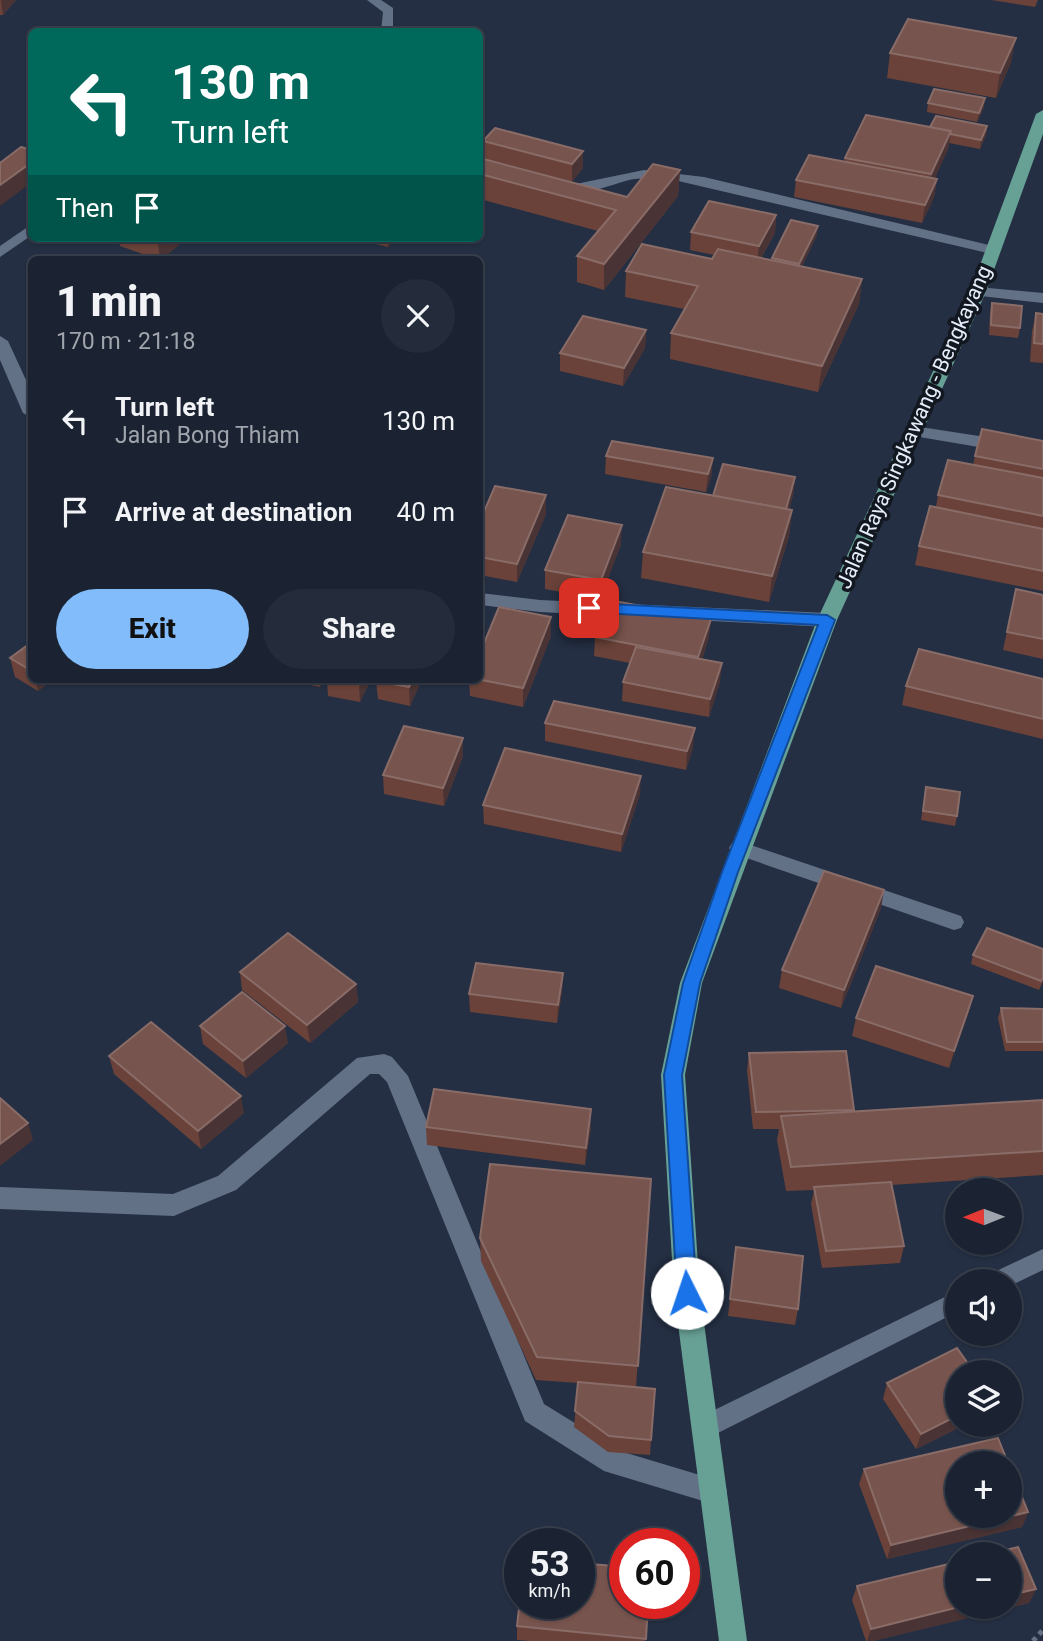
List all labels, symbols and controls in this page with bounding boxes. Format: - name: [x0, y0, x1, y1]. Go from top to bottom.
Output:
- text: 130 m: [171, 54, 310, 111]
- icon: left: [56, 56, 147, 147]
- text: Turn left: [171, 113, 289, 151]
- icon: arrive: [128, 189, 166, 227]
- text: Then: [56, 193, 114, 223]
- street label: Jalan Raya Singkawang - Bengkayang: [832, 262, 996, 592]
- text: 1 min: [56, 277, 162, 326]
- button: close: [381, 279, 455, 353]
- text: 170 m · 21:18: [56, 328, 195, 355]
- text: Turn left: [115, 392, 214, 422]
- icon: left: [56, 402, 94, 440]
- text: 130 m: [382, 406, 455, 436]
- text: Jalan Bong Thiam: [115, 422, 300, 449]
- icon: arrive: [56, 493, 94, 531]
- text: Arrive at destination: [115, 497, 352, 527]
- text: 40 m: [397, 497, 455, 527]
- pin: [559, 578, 619, 638]
- button: Exit: [56, 589, 249, 669]
- button: Share: [263, 589, 455, 669]
- icon: arrive: [570, 589, 608, 627]
- north arrow: [945, 1178, 1022, 1255]
- map controls: [945, 1178, 1022, 1619]
- position arrow: [650, 1256, 724, 1330]
- button: sound: [945, 1269, 1022, 1346]
- button: layers: [945, 1360, 1022, 1437]
- button: +: [945, 1451, 1022, 1528]
- speed limit sign: 60: [609, 1528, 700, 1619]
- button: −: [945, 1542, 1022, 1619]
- text: 53: [529, 1544, 570, 1585]
- text: km/h: [528, 1580, 571, 1601]

